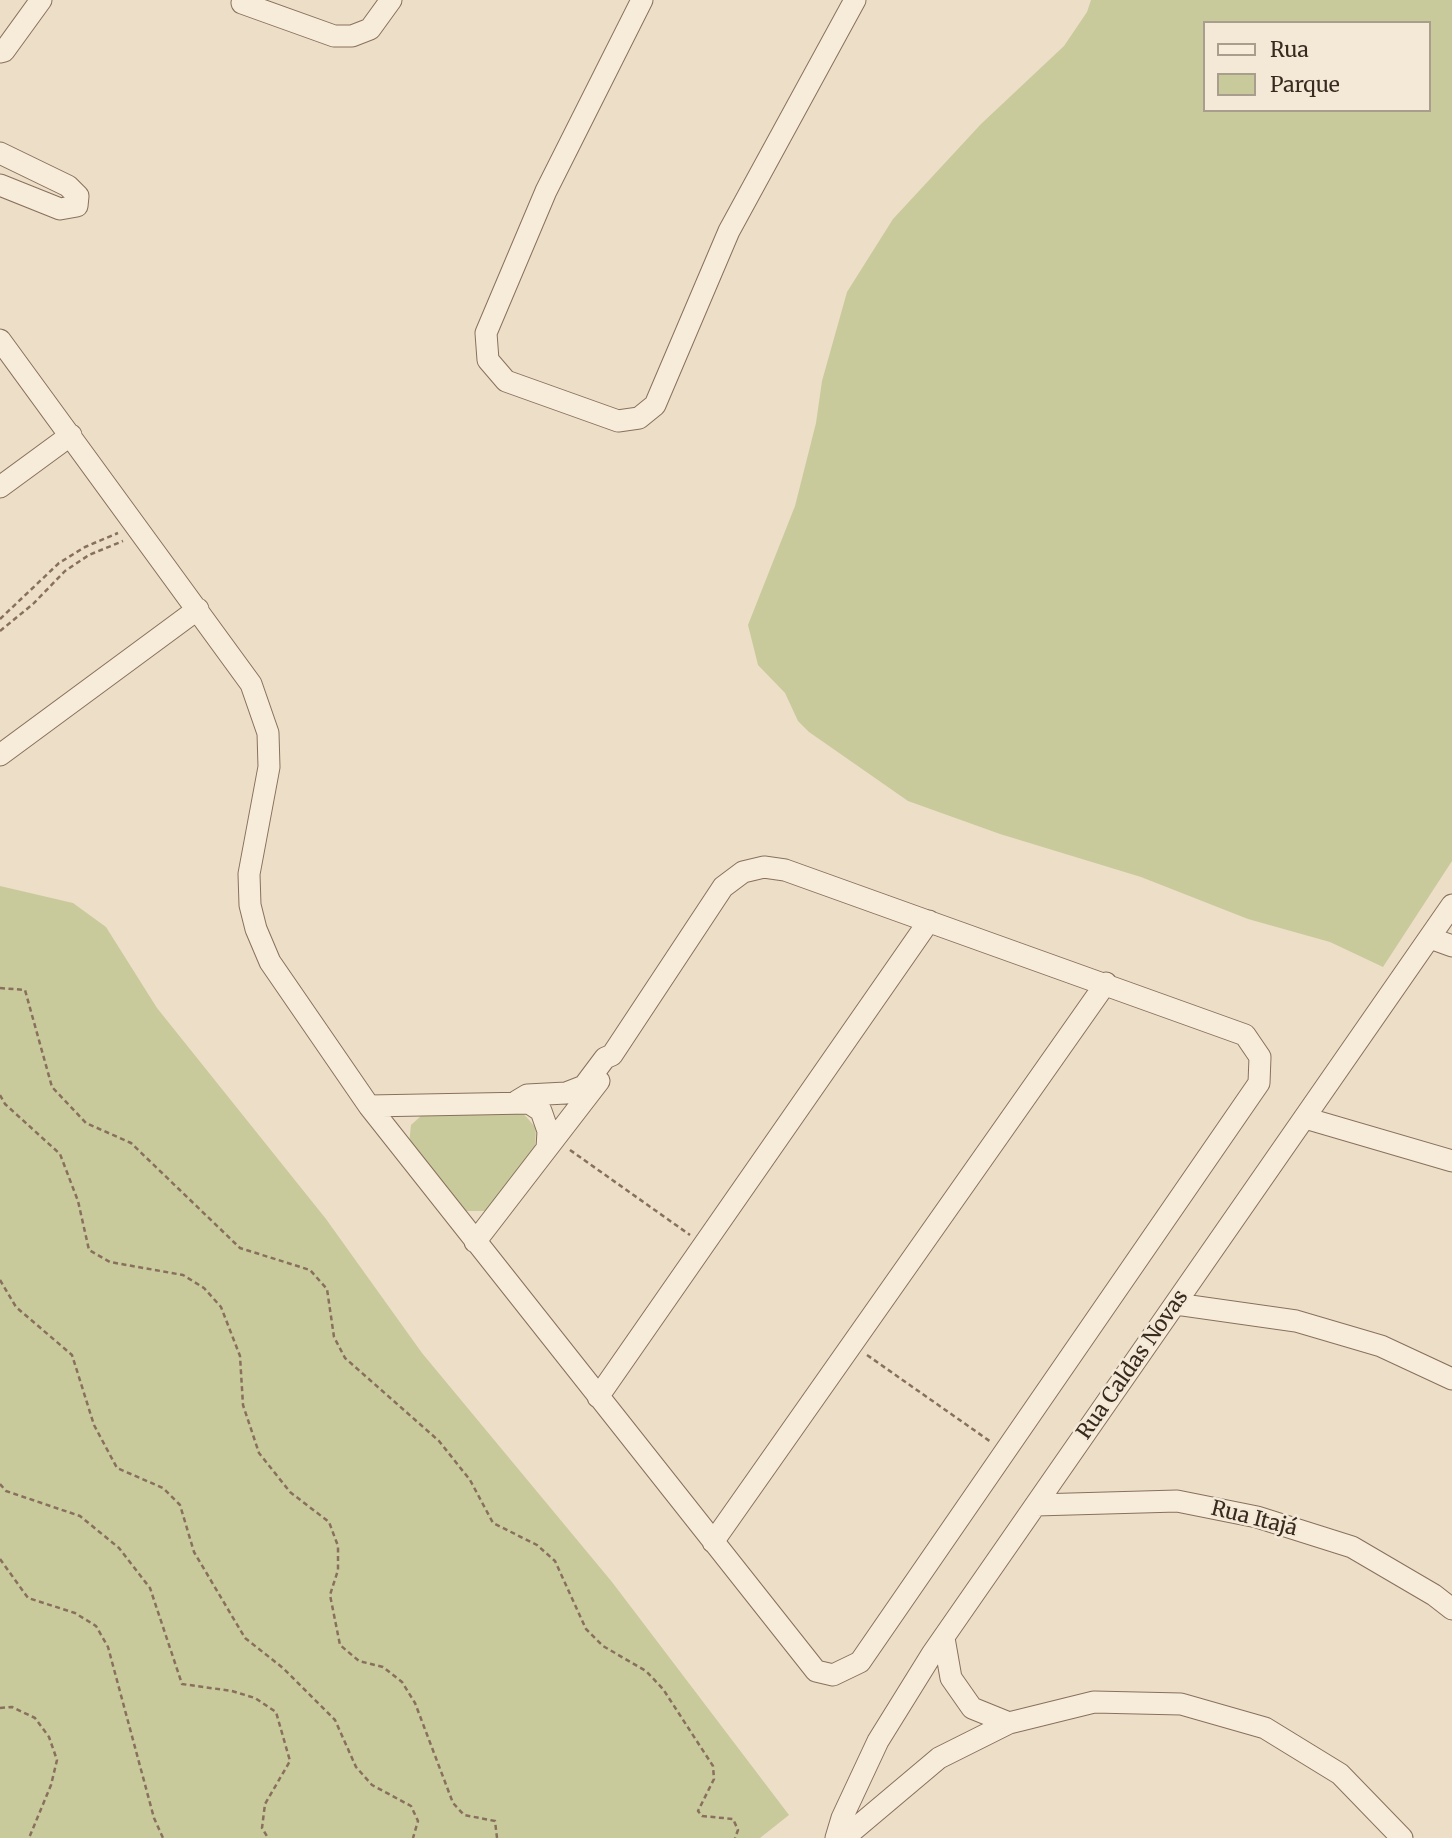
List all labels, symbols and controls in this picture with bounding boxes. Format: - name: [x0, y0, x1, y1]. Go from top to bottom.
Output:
- legend: [1204, 21, 1431, 112]
- text: Rua: [1270, 36, 1309, 63]
- text: Parque: [1270, 71, 1340, 98]
- street label: Rua Caldas Novas: [1072, 1285, 1194, 1445]
- street label: Rua Itajá: [1208, 1496, 1300, 1542]

